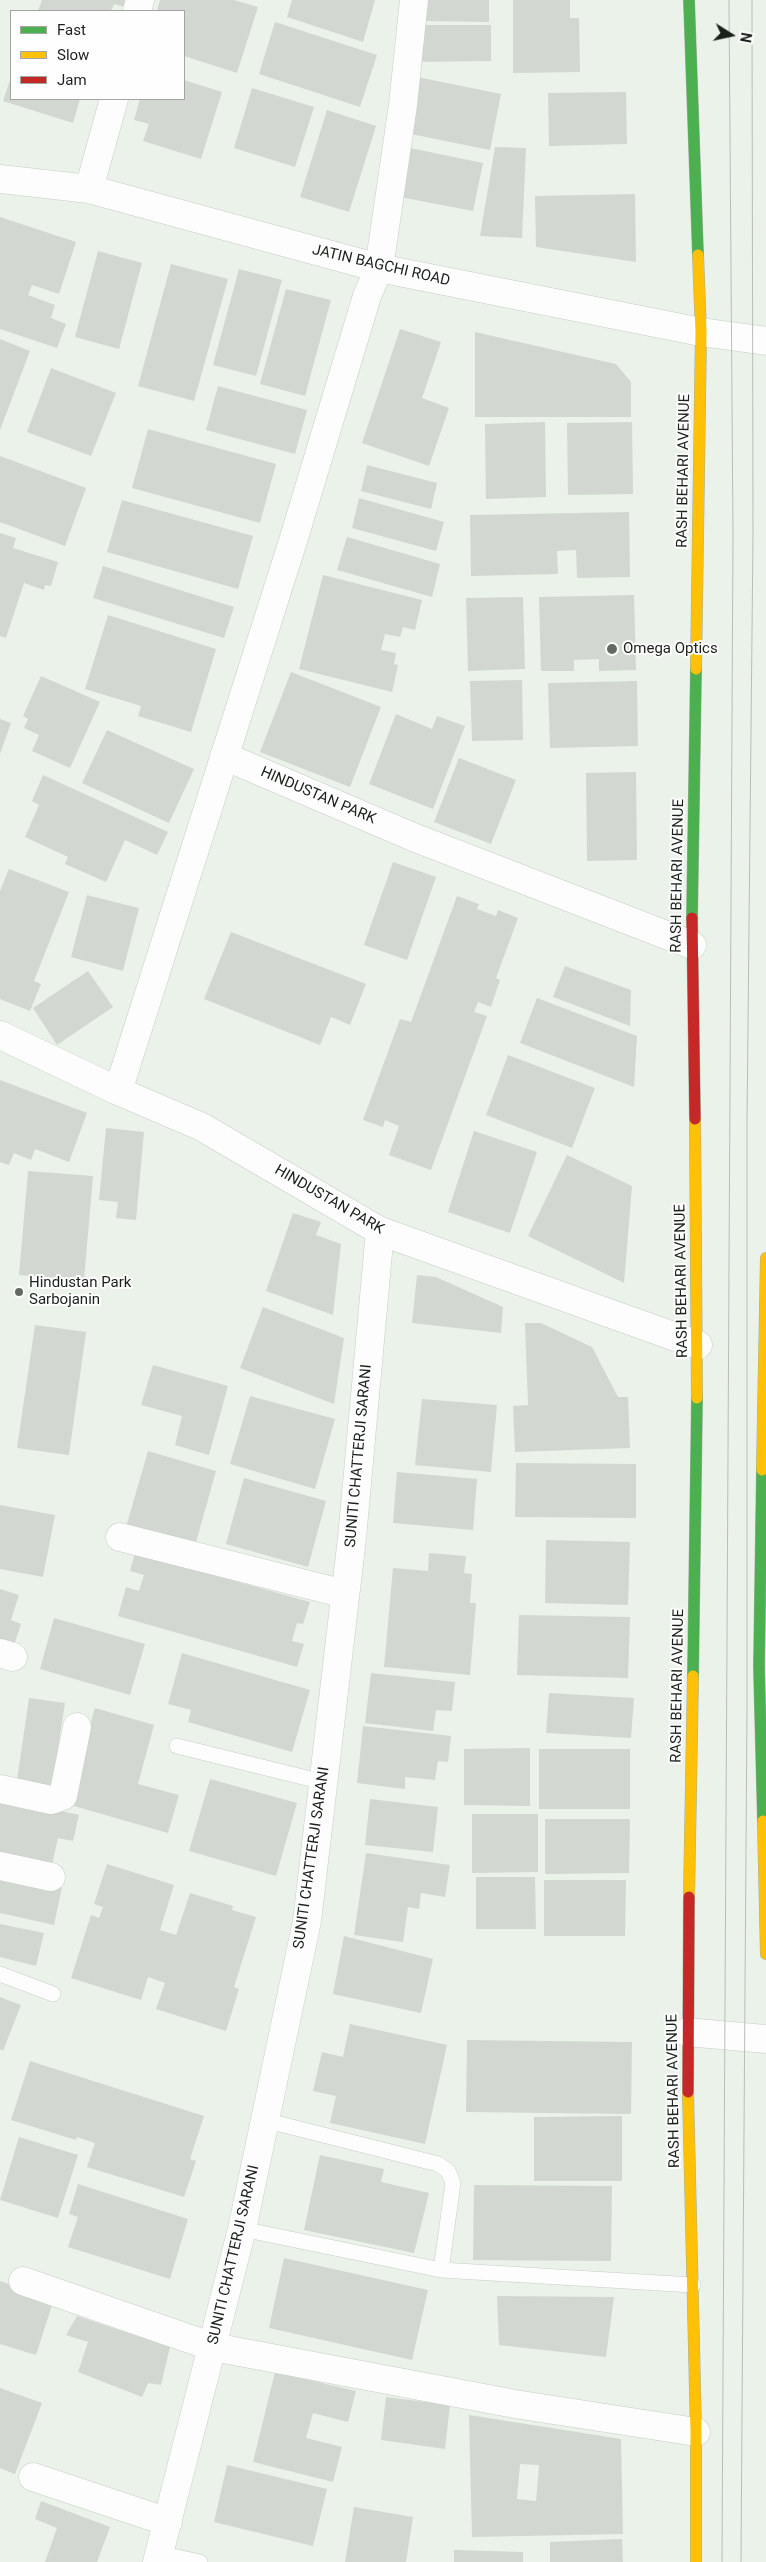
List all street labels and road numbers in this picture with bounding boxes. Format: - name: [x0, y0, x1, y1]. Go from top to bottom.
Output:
- street label: JATIN BAGCHI ROAD: [310, 241, 452, 291]
- street label: RASH BEHARI AVENUE: [674, 394, 694, 548]
- street label: HINDUSTAN PARK: [258, 764, 378, 828]
- street label: RASH BEHARI AVENUE: [668, 799, 688, 953]
- street label: HINDUSTAN PARK: [271, 1161, 387, 1239]
- street label: RASH BEHARI AVENUE: [672, 1204, 692, 1358]
- street label: SUNITI CHATTERJI SARANI: [342, 1364, 376, 1548]
- street label: RASH BEHARI AVENUE: [668, 1609, 688, 1763]
- street label: SUNITI CHATTERJI SARANI: [290, 1766, 334, 1950]
- street label: RASH BEHARI AVENUE: [664, 2014, 684, 2168]
- street label: SUNITI CHATTERJI SARANI: [205, 2163, 263, 2347]

